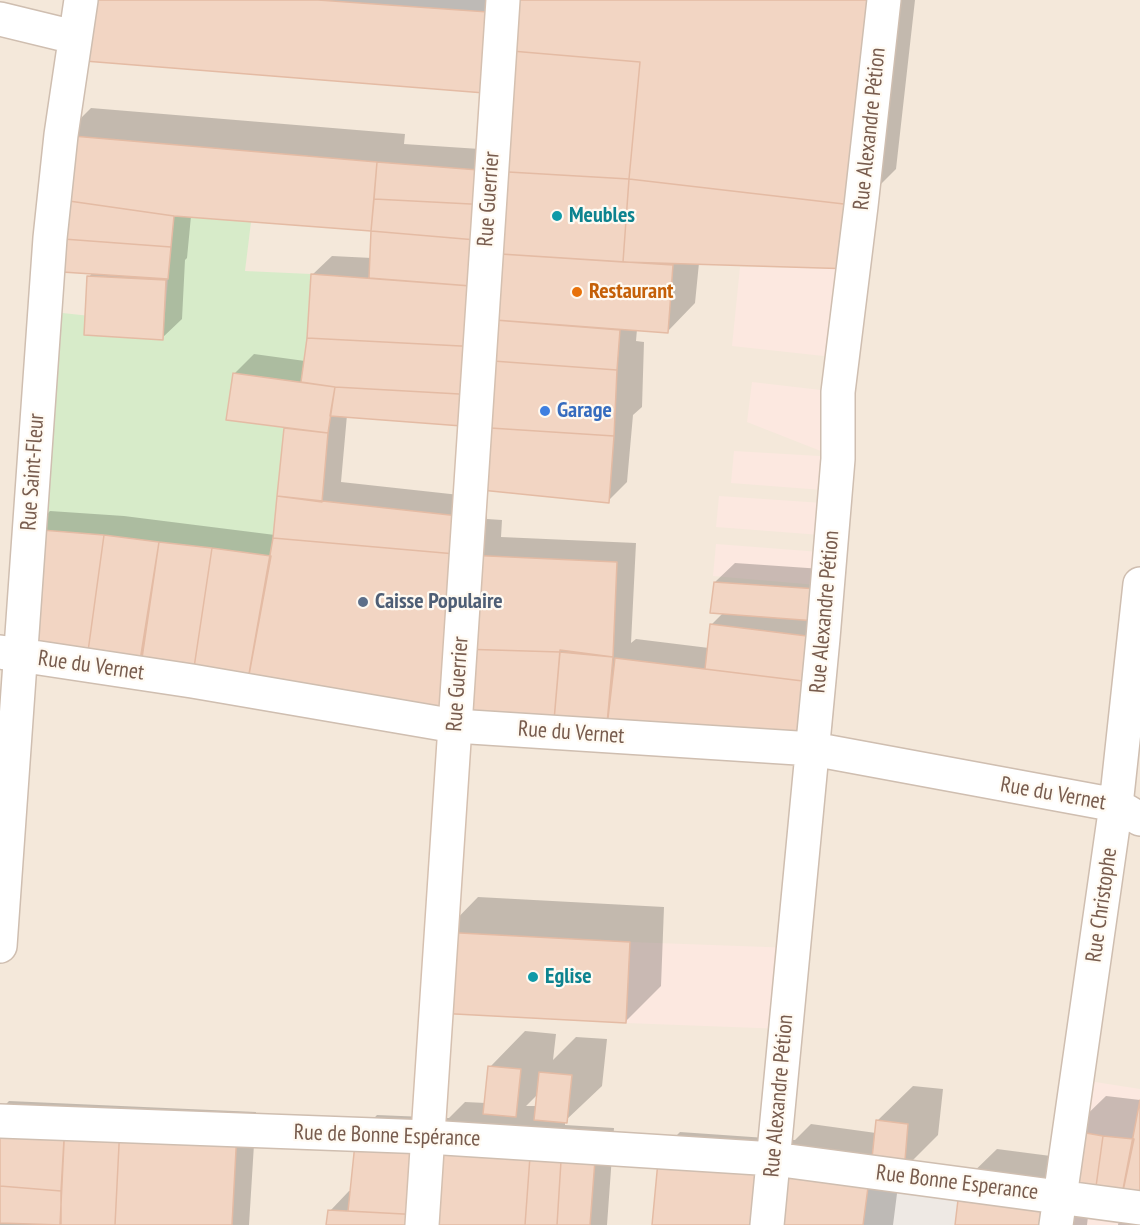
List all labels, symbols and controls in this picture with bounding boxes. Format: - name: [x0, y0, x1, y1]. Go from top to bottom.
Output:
- street label: Rue Alexandre Pétion: [848, 46, 892, 212]
- street label: Rue Guerrier: [473, 151, 505, 247]
- place label: Meubles: [569, 203, 635, 229]
- marker: Meubles: [550, 209, 564, 223]
- place label: Restaurant: [589, 279, 673, 305]
- marker: Restaurant: [570, 285, 584, 299]
- place label: Garage: [557, 398, 612, 424]
- marker: Garage: [538, 404, 552, 418]
- street label: Rue Saint-Fleur: [16, 413, 50, 531]
- street label: Rue Alexandre Pétion: [805, 530, 845, 694]
- place label: Caisse Populaire: [375, 589, 503, 615]
- marker: Caisse Populaire: [356, 595, 370, 609]
- street label: Rue Guerrier: [442, 636, 474, 732]
- street label: Rue du Vernet: [36, 646, 146, 686]
- street label: Rue du Vernet: [517, 716, 625, 750]
- street label: Rue du Vernet: [998, 772, 1108, 816]
- street label: Rue Christophe: [1081, 846, 1123, 964]
- place label: Eglise: [545, 964, 592, 990]
- marker: Eglise: [526, 970, 540, 984]
- street label: Rue Alexandre Pétion: [759, 1014, 799, 1178]
- street label: Rue de Bonne Espérance: [293, 1120, 481, 1152]
- street label: Rue Bonne Esperance: [874, 1160, 1040, 1206]

